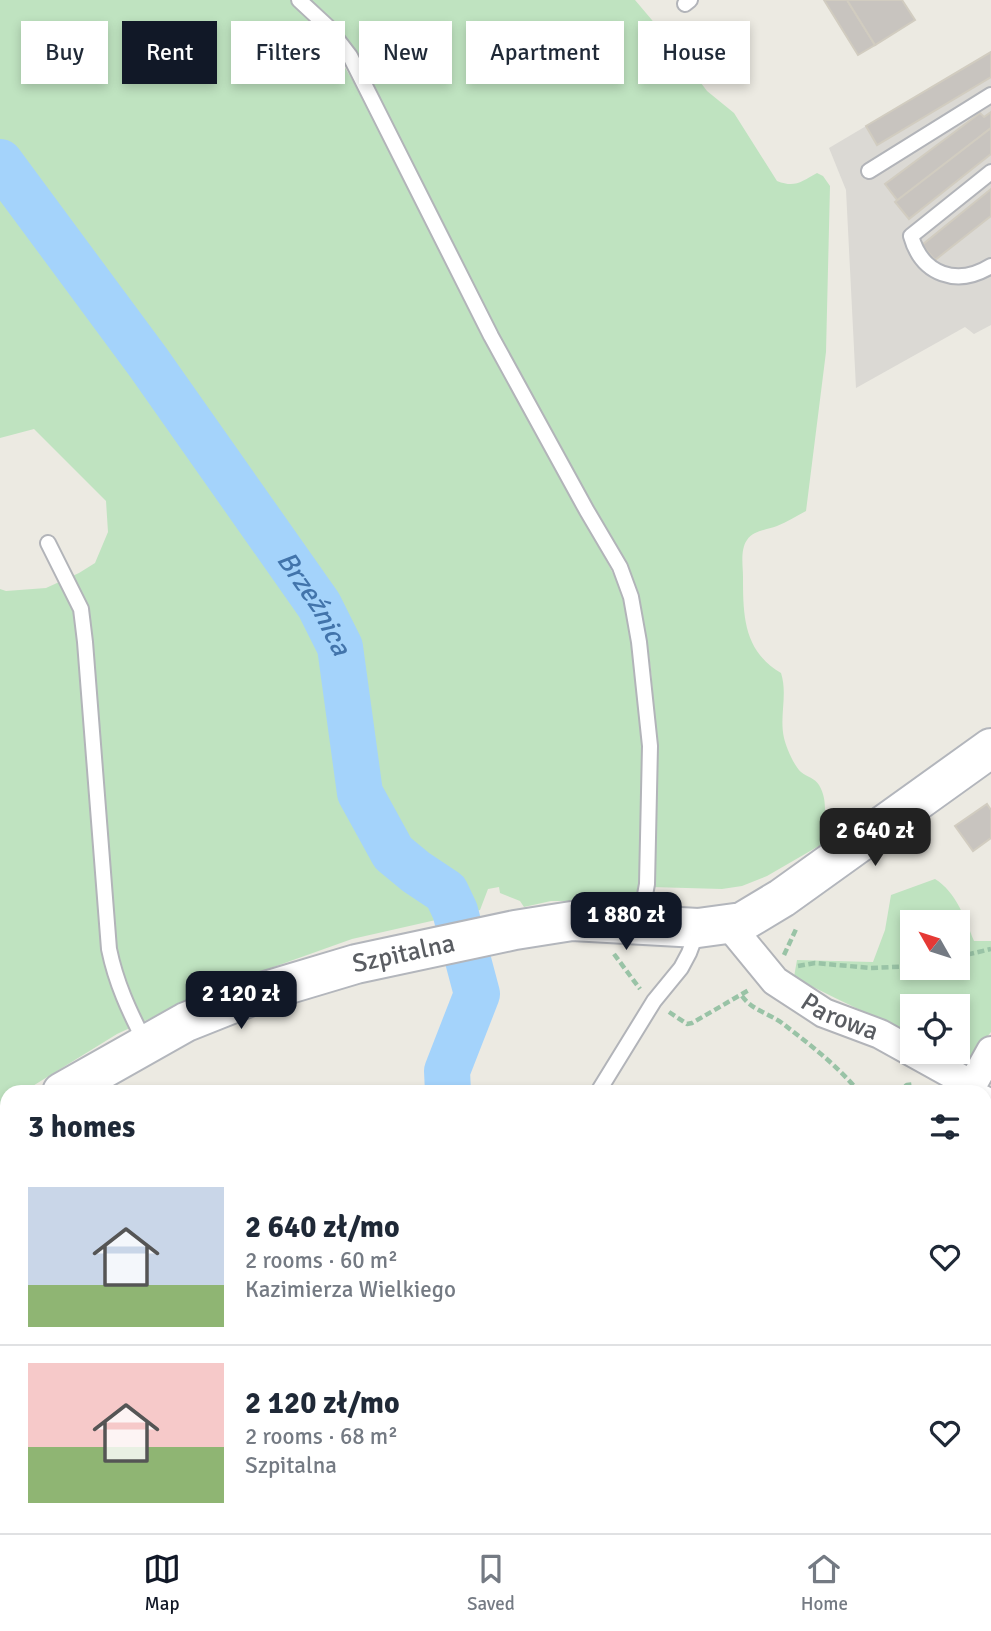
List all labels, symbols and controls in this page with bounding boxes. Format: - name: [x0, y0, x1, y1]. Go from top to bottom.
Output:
- chip: Buy: [21, 21, 108, 84]
- chip: Rent: [122, 21, 217, 84]
- chip: Filters: [231, 21, 345, 84]
- chip: New: [359, 21, 452, 84]
- chip: Apartment: [466, 21, 624, 84]
- chip: House: [638, 21, 750, 84]
- water label: Brzeźnica: [269, 545, 359, 662]
- pin: 2 640 zł: [803, 808, 947, 868]
- text: 2 640 zł: [836, 816, 914, 845]
- pin: 1 880 zł: [554, 892, 698, 952]
- text: 1 880 zł: [587, 900, 665, 929]
- north arrow: [900, 910, 970, 980]
- map controls: [900, 910, 970, 1064]
- street label: Szpitalna: [350, 927, 458, 980]
- pin: 2 120 zł: [169, 972, 313, 1031]
- text: 2 120 zł: [202, 979, 280, 1008]
- street label: Parowa: [795, 986, 883, 1048]
- button: locate: [900, 994, 970, 1064]
- icon: filters: [926, 1108, 964, 1146]
- text: 3 homes: [28, 1109, 135, 1146]
- text: 2 640 zł/mo: [245, 1209, 400, 1246]
- icon: home: [84, 1215, 168, 1299]
- icon: heart: [926, 1238, 964, 1276]
- text: 2 rooms · 60 m²: [245, 1246, 398, 1275]
- text: Kazimierza Wielkiego: [245, 1275, 456, 1304]
- text: 2 120 zł/mo: [245, 1385, 400, 1422]
- icon: home: [84, 1391, 168, 1475]
- icon: heart: [926, 1414, 964, 1452]
- text: 2 rooms · 68 m²: [245, 1422, 398, 1451]
- text: Szpitalna: [245, 1451, 337, 1480]
- tab: Map: [143, 1550, 181, 1616]
- tab: Saved: [467, 1550, 515, 1616]
- tab: Home: [801, 1550, 848, 1616]

